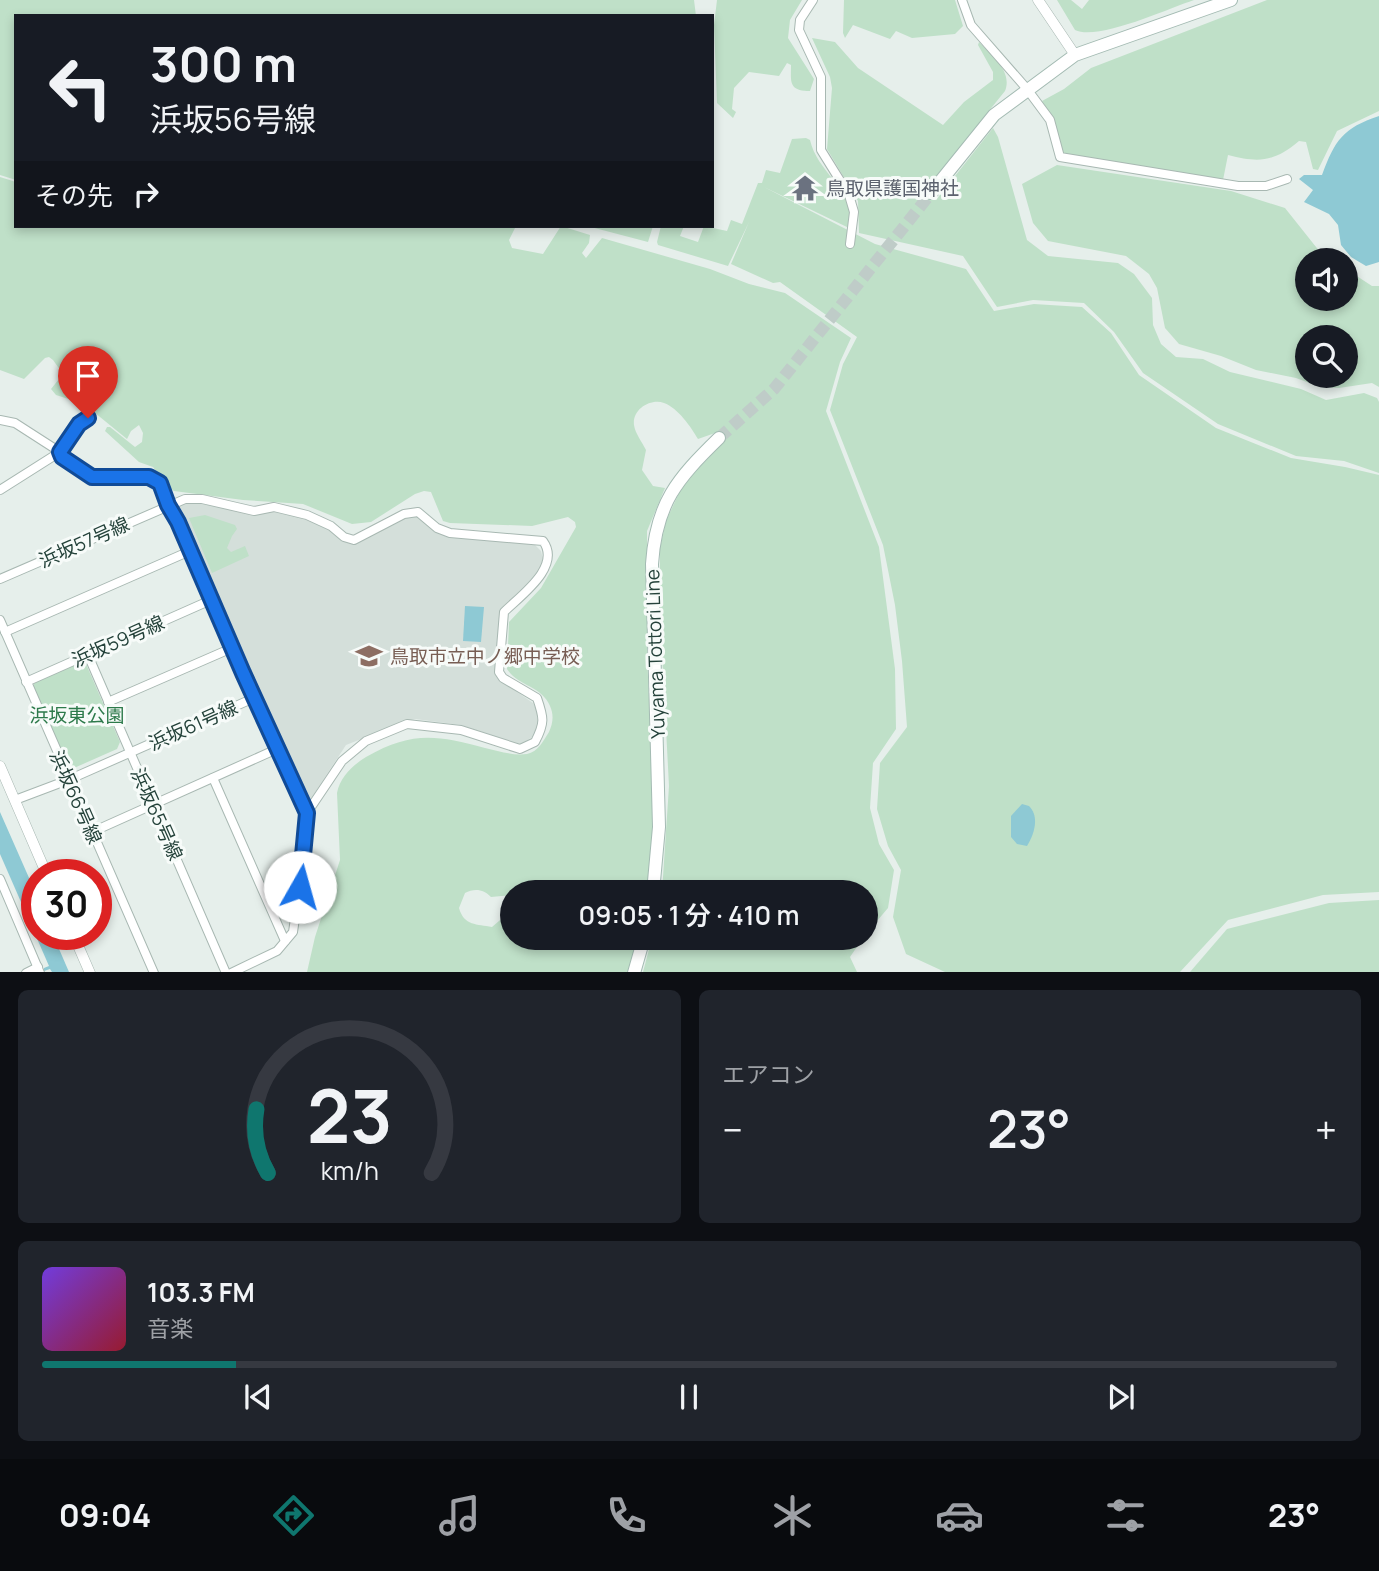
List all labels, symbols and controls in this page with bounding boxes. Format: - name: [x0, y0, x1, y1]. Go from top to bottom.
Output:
- text: 300 m: [150, 30, 297, 97]
- icon: left: [35, 42, 126, 133]
- text: 浜坂56号線: [150, 97, 316, 141]
- temple icon: 鳥取県護国神社: [790, 173, 820, 203]
- icon: right: [127, 175, 165, 213]
- place label: 鳥取県護国神社: [826, 175, 959, 201]
- text: その先: [35, 177, 113, 213]
- map controls: [1295, 248, 1358, 388]
- button: sound: [1295, 248, 1358, 311]
- button: search: [1295, 325, 1358, 388]
- pin: [58, 346, 118, 418]
- icon: arrive: [69, 357, 107, 395]
- street label: 浜坂57号線: [35, 510, 133, 574]
- street label: Yuyama Tottori Line: [639, 569, 671, 739]
- street label: 浜坂59号線: [68, 609, 168, 673]
- school or university icon: 鳥取市立中ノ郷中学校: [354, 641, 384, 671]
- place label: 鳥取市立中ノ郷中学校: [390, 643, 580, 669]
- street label: 浜坂61号線: [144, 694, 242, 756]
- park label: 浜坂東公園: [29, 702, 125, 728]
- street label: 浜坂66号線: [44, 746, 108, 848]
- street label: 浜坂65号線: [125, 764, 189, 864]
- position arrow: [263, 850, 337, 924]
- speed limit sign: 30: [21, 859, 112, 950]
- text: 09:05 · 1 分 · 410 m: [579, 897, 799, 933]
- text: エアコン: [723, 1058, 815, 1090]
- text: 23: [306, 1065, 392, 1165]
- text: 23°: [987, 1093, 1071, 1164]
- text: −: [723, 1103, 743, 1155]
- text: +: [1315, 1103, 1337, 1155]
- text: km/h: [320, 1152, 378, 1187]
- text: 103.3 FM: [147, 1274, 255, 1310]
- text: 音楽: [147, 1312, 193, 1344]
- icon: previous: [239, 1378, 277, 1416]
- icon: pause: [670, 1378, 708, 1416]
- icon: next: [1102, 1378, 1140, 1416]
- icon: directions: [269, 1491, 318, 1540]
- icon: music: [435, 1491, 484, 1540]
- icon: phone: [602, 1491, 651, 1540]
- icon: climate: [768, 1491, 817, 1540]
- icon: car: [935, 1491, 984, 1540]
- icon: filters: [1101, 1491, 1150, 1540]
- text: 09:04: [59, 1493, 151, 1537]
- text: 23°: [1268, 1493, 1320, 1537]

